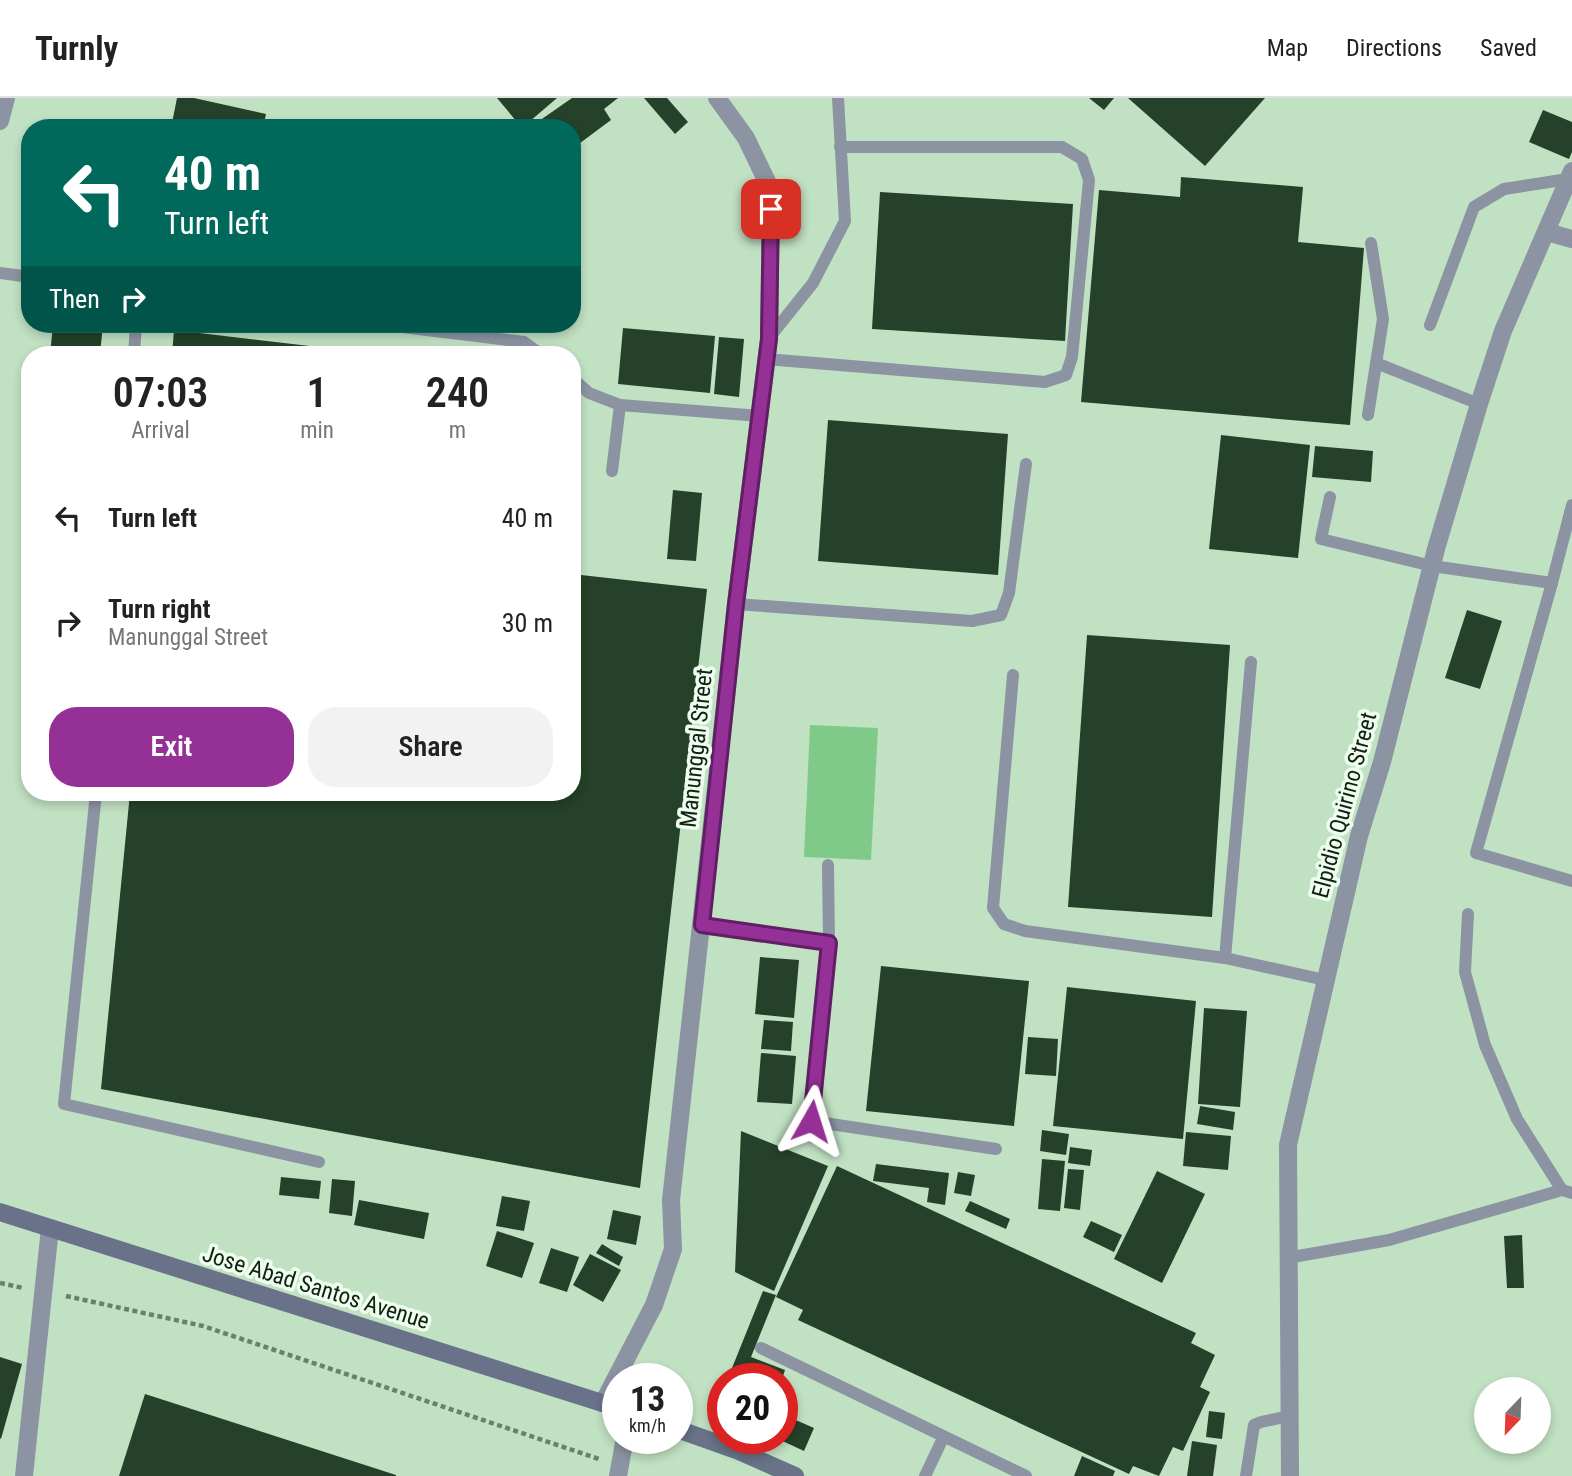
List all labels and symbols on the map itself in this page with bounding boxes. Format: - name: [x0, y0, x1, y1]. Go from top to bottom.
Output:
- pin: [741, 179, 801, 239]
- street label: Manunggal Street: [675, 667, 718, 829]
- street label: Elpidio Quirino Street: [1307, 709, 1382, 901]
- position arrow: [774, 1084, 848, 1158]
- street label: Jose Abad Santos Avenue: [199, 1240, 433, 1335]
- speed limit sign: 20: [707, 1363, 798, 1454]
- north arrow: [1474, 1377, 1550, 1454]

